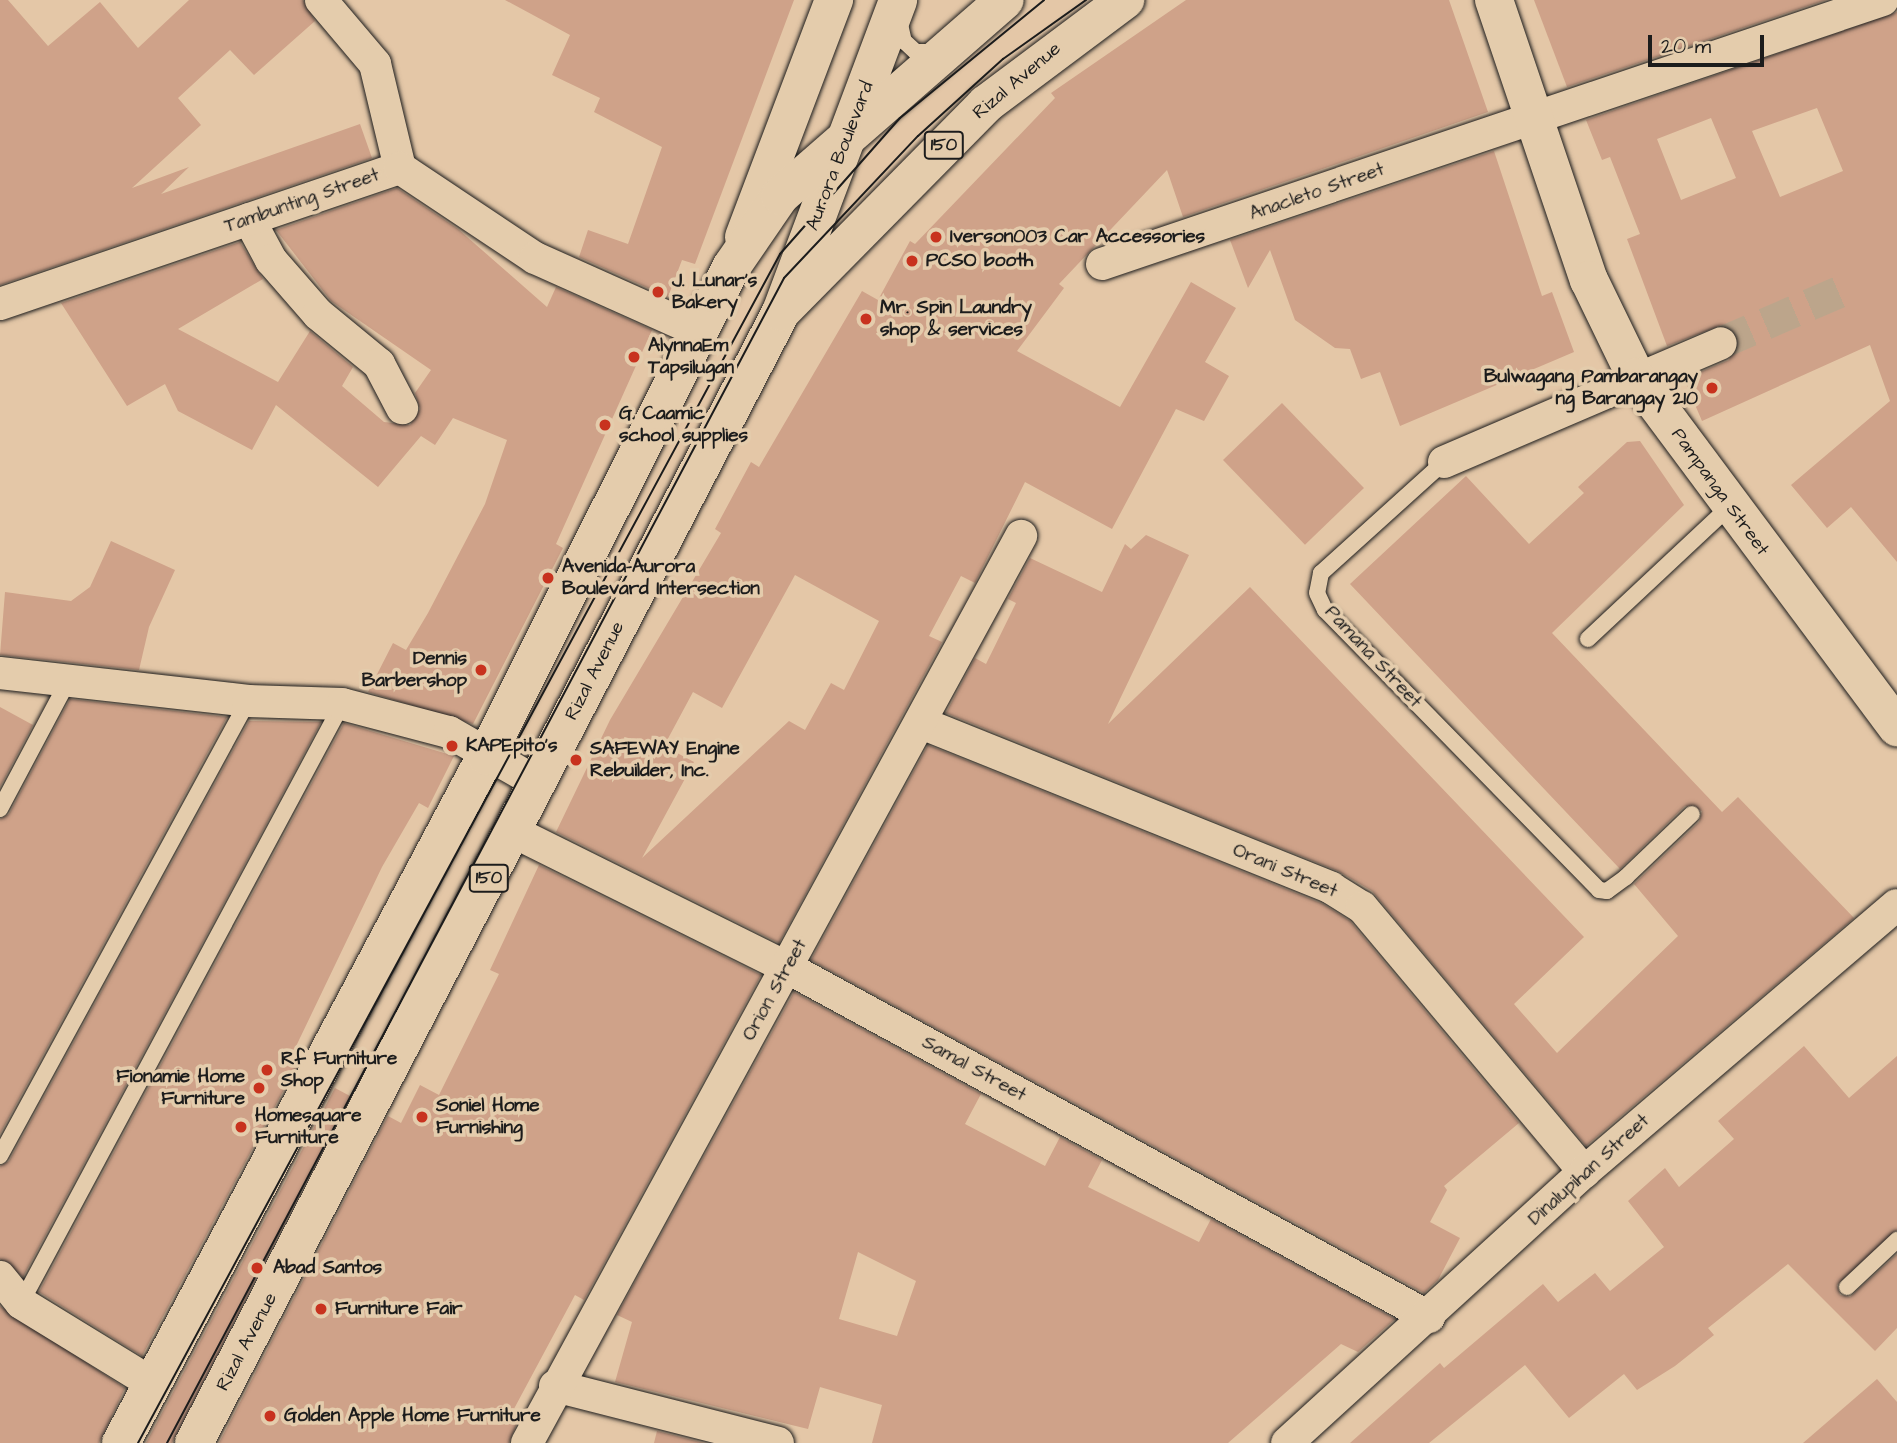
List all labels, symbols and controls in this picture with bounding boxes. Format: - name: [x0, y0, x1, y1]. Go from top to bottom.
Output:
- scale bar: [1652, 21, 1768, 65]
- text: 20 m: [1661, 32, 1711, 61]
- street label: Rizal Avenue: [968, 38, 1066, 124]
- street label: Aurora Boulevard: [801, 78, 879, 234]
- road number: 150: [923, 130, 965, 160]
- street label: Anacleto Street: [1247, 158, 1387, 226]
- street label: Tambunting Street: [222, 164, 382, 238]
- place label: Iverson003 Car Accessories: [950, 226, 1205, 248]
- marker: Iverson003 Car Accessories: [928, 229, 944, 245]
- place label: PCSO booth: [926, 250, 1033, 272]
- marker: PCSO booth: [904, 253, 920, 269]
- place label: J. Lunar's Bakery: [672, 270, 757, 314]
- marker: J. Lunar's Bakery: [650, 284, 666, 300]
- place label: Mr. Spin Laundry shop & services: [880, 297, 1032, 341]
- marker: Mr. Spin Laundry shop & services: [858, 311, 874, 327]
- place label: AlynnaEm Tapsilugan: [648, 335, 734, 379]
- marker: AlynnaEm Tapsilugan: [626, 349, 642, 365]
- place label: Bulwagang Pambarangay ng Barangay 210: [1484, 366, 1698, 410]
- marker: Bulwagang Pambarangay ng Barangay 210: [1704, 380, 1720, 396]
- place label: G. Caamic school supplies: [619, 403, 748, 447]
- marker: G. Caamic school supplies: [597, 417, 613, 433]
- street label: Pampanga Street: [1666, 424, 1774, 560]
- place label: Avenida-Aurora Boulevard Intersection: [562, 556, 760, 600]
- marker: Avenida-Aurora Boulevard Intersection: [540, 570, 556, 586]
- street label: Pamana Street: [1320, 601, 1426, 713]
- street label: Rizal Avenue: [560, 618, 630, 724]
- place label: Dennis Barbershop: [362, 648, 467, 692]
- marker: Dennis Barbershop: [473, 662, 489, 678]
- place label: KAPEpito's: [466, 735, 557, 757]
- marker: KAPEpito's: [444, 738, 460, 754]
- place label: SAFEWAY Engine Rebuilder, Inc.: [590, 738, 740, 782]
- marker: SAFEWAY Engine Rebuilder, Inc.: [568, 752, 584, 768]
- street label: Orani Street: [1229, 839, 1341, 903]
- road number: 150: [468, 864, 510, 892]
- street label: Orion Street: [738, 935, 812, 1045]
- street label: Samal Street: [918, 1031, 1030, 1107]
- place label: Rf Furniture Shop: [281, 1048, 397, 1092]
- marker: Rf Furniture Shop: [259, 1062, 275, 1078]
- place label: Fionamie Home Furniture: [116, 1066, 245, 1110]
- marker: Fionamie Home Furniture: [251, 1080, 267, 1096]
- place label: Soniel Home Furnishing: [436, 1095, 539, 1139]
- place label: Homesquare Furniture: [255, 1105, 362, 1149]
- marker: Soniel Home Furnishing: [414, 1109, 430, 1125]
- street label: Dinalupihan Street: [1524, 1110, 1654, 1230]
- marker: Homesquare Furniture: [233, 1119, 249, 1135]
- place label: Abad Santos: [273, 1257, 382, 1279]
- marker: Abad Santos: [247, 1258, 267, 1278]
- street label: Rizal Avenue: [212, 1289, 282, 1395]
- place label: Furniture Fair: [335, 1298, 463, 1320]
- marker: Furniture Fair: [313, 1301, 329, 1317]
- place label: Golden Apple Home Furniture: [284, 1405, 541, 1427]
- marker: Golden Apple Home Furniture: [262, 1408, 278, 1424]

